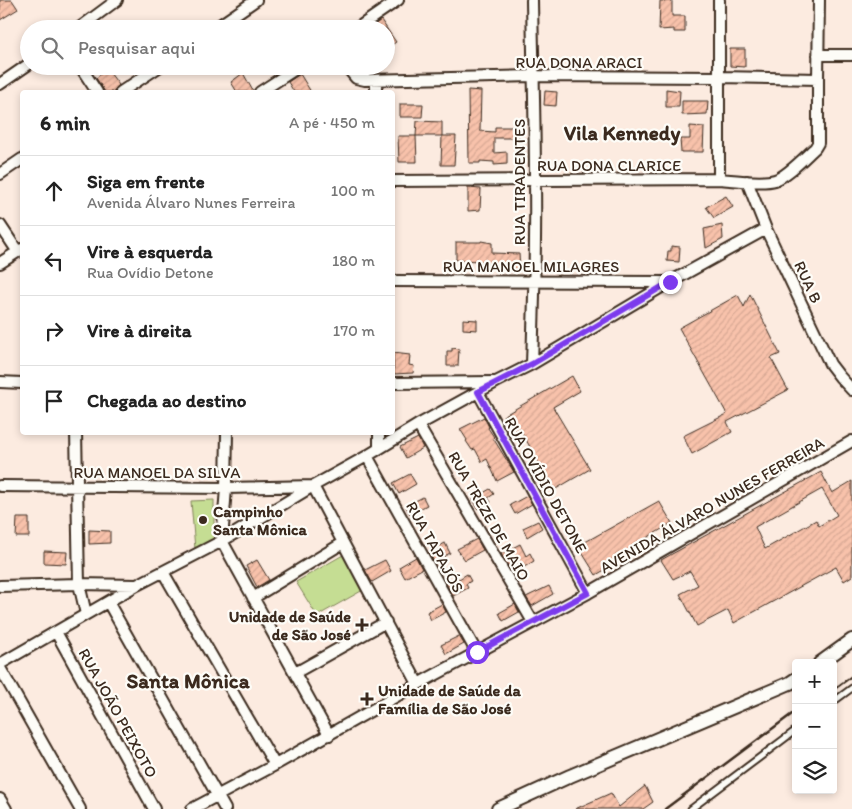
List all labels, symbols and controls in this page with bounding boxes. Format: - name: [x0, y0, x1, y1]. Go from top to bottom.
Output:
- search box: [20, 20, 395, 75]
- icon: search: [38, 34, 66, 62]
- text: Pesquisar aqui: [78, 36, 195, 59]
- street label: RUA DONA ARACI: [516, 53, 642, 72]
- text: 6 min: [40, 110, 90, 135]
- text: A pé · 450 m: [289, 113, 375, 132]
- street label: RUA TIRADENTES: [510, 119, 529, 245]
- district label: Vila Kennedy: [564, 120, 680, 146]
- street label: RUA DONA CLARICE: [537, 156, 681, 175]
- text: Siga em frente: [87, 170, 205, 193]
- icon: ahead: [40, 177, 68, 205]
- text: 100 m: [331, 181, 375, 200]
- text: Avenida Álvaro Nunes Ferreira: [87, 193, 295, 212]
- text: Vire à esquerda: [87, 240, 213, 263]
- icon: left: [40, 247, 68, 275]
- text: 180 m: [332, 251, 375, 270]
- street label: RUA MANOEL MILAGRES: [443, 257, 619, 276]
- street label: RUA B: [790, 258, 826, 306]
- text: Rua Ovídio Detone: [87, 263, 214, 282]
- route end: [659, 271, 682, 294]
- icon: right: [40, 317, 68, 345]
- text: Vire à direita: [87, 319, 192, 342]
- text: 170 m: [333, 321, 375, 340]
- icon: arrive: [40, 387, 68, 415]
- text: Chegada ao destino: [87, 389, 246, 412]
- street label: RUA OVÍDIO DETONE: [501, 414, 591, 556]
- street label: AVENIDA ÁLVARO NUNES FERREIRA: [597, 433, 827, 577]
- street label: RUA TREZE DE MAIO: [444, 448, 534, 584]
- street label: RUA MANOEL DA SILVA: [74, 463, 240, 482]
- street label: RUA TAPAJÓS: [402, 498, 468, 596]
- place label: Campinho Santa Mônica: [213, 502, 308, 539]
- marker: Campinho Santa Mônica: [197, 514, 209, 526]
- place label: Unidade de Saúde de São José: [229, 607, 351, 644]
- marker: Unidade de Saúde de São José: [355, 618, 369, 632]
- route start: [466, 641, 489, 664]
- street label: RUA JOÃO PEIXOTO: [75, 645, 161, 781]
- map controls: [792, 659, 837, 794]
- button: +: [792, 659, 837, 704]
- district label: Santa Mônica: [126, 668, 251, 693]
- place label: Unidade de Saúde da Família de São José: [378, 681, 521, 718]
- marker: Unidade de Saúde da Família de São José: [360, 692, 374, 706]
- button: −: [792, 704, 837, 749]
- button: layers: [792, 749, 837, 794]

